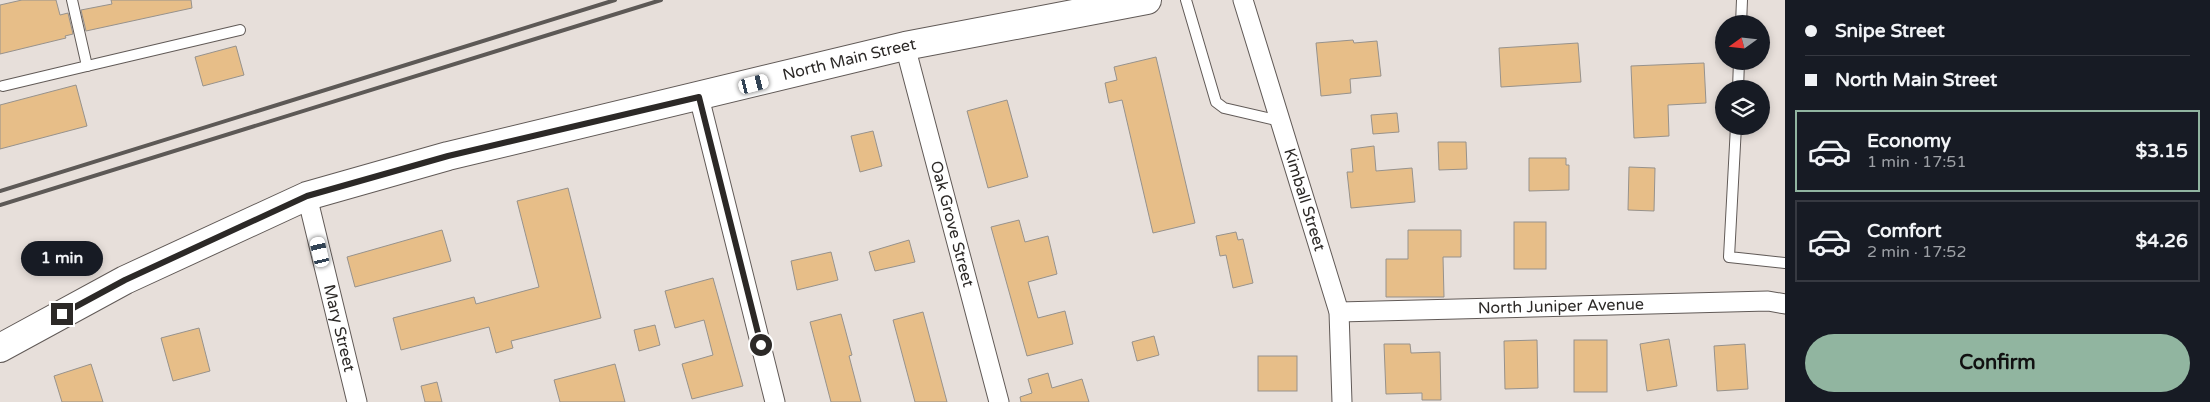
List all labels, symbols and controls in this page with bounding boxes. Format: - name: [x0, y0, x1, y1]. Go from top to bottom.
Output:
- north arrow: [1715, 15, 1770, 70]
- map controls: [1715, 15, 1770, 135]
- text: Snipe Street: [1835, 20, 1945, 42]
- street label: North Main Street: [780, 34, 918, 85]
- text: North Main Street: [1835, 69, 1997, 91]
- car: [737, 73, 770, 95]
- button: layers: [1715, 80, 1770, 135]
- icon: car: [1807, 129, 1852, 174]
- text: Economy: [1867, 130, 1951, 152]
- text: $3.15: [2136, 140, 2188, 162]
- street label: Kimball Street: [1279, 146, 1330, 254]
- text: 1 min · 17:51: [1867, 152, 1966, 172]
- street label: Oak Grove Street: [926, 159, 978, 289]
- icon: car: [1807, 219, 1852, 264]
- text: Comfort: [1867, 220, 1941, 242]
- text: $4.26: [2136, 230, 2188, 252]
- car: [309, 236, 330, 268]
- callout: 1 min: [21, 242, 103, 276]
- text: 2 min · 17:52: [1867, 242, 1966, 262]
- text: 1 min: [41, 248, 83, 268]
- street label: Mary Street: [319, 282, 359, 374]
- street label: North Juniper Avenue: [1478, 294, 1644, 318]
- route end: [51, 303, 73, 325]
- route start: [750, 334, 772, 356]
- button: Confirm: [1805, 334, 2190, 392]

